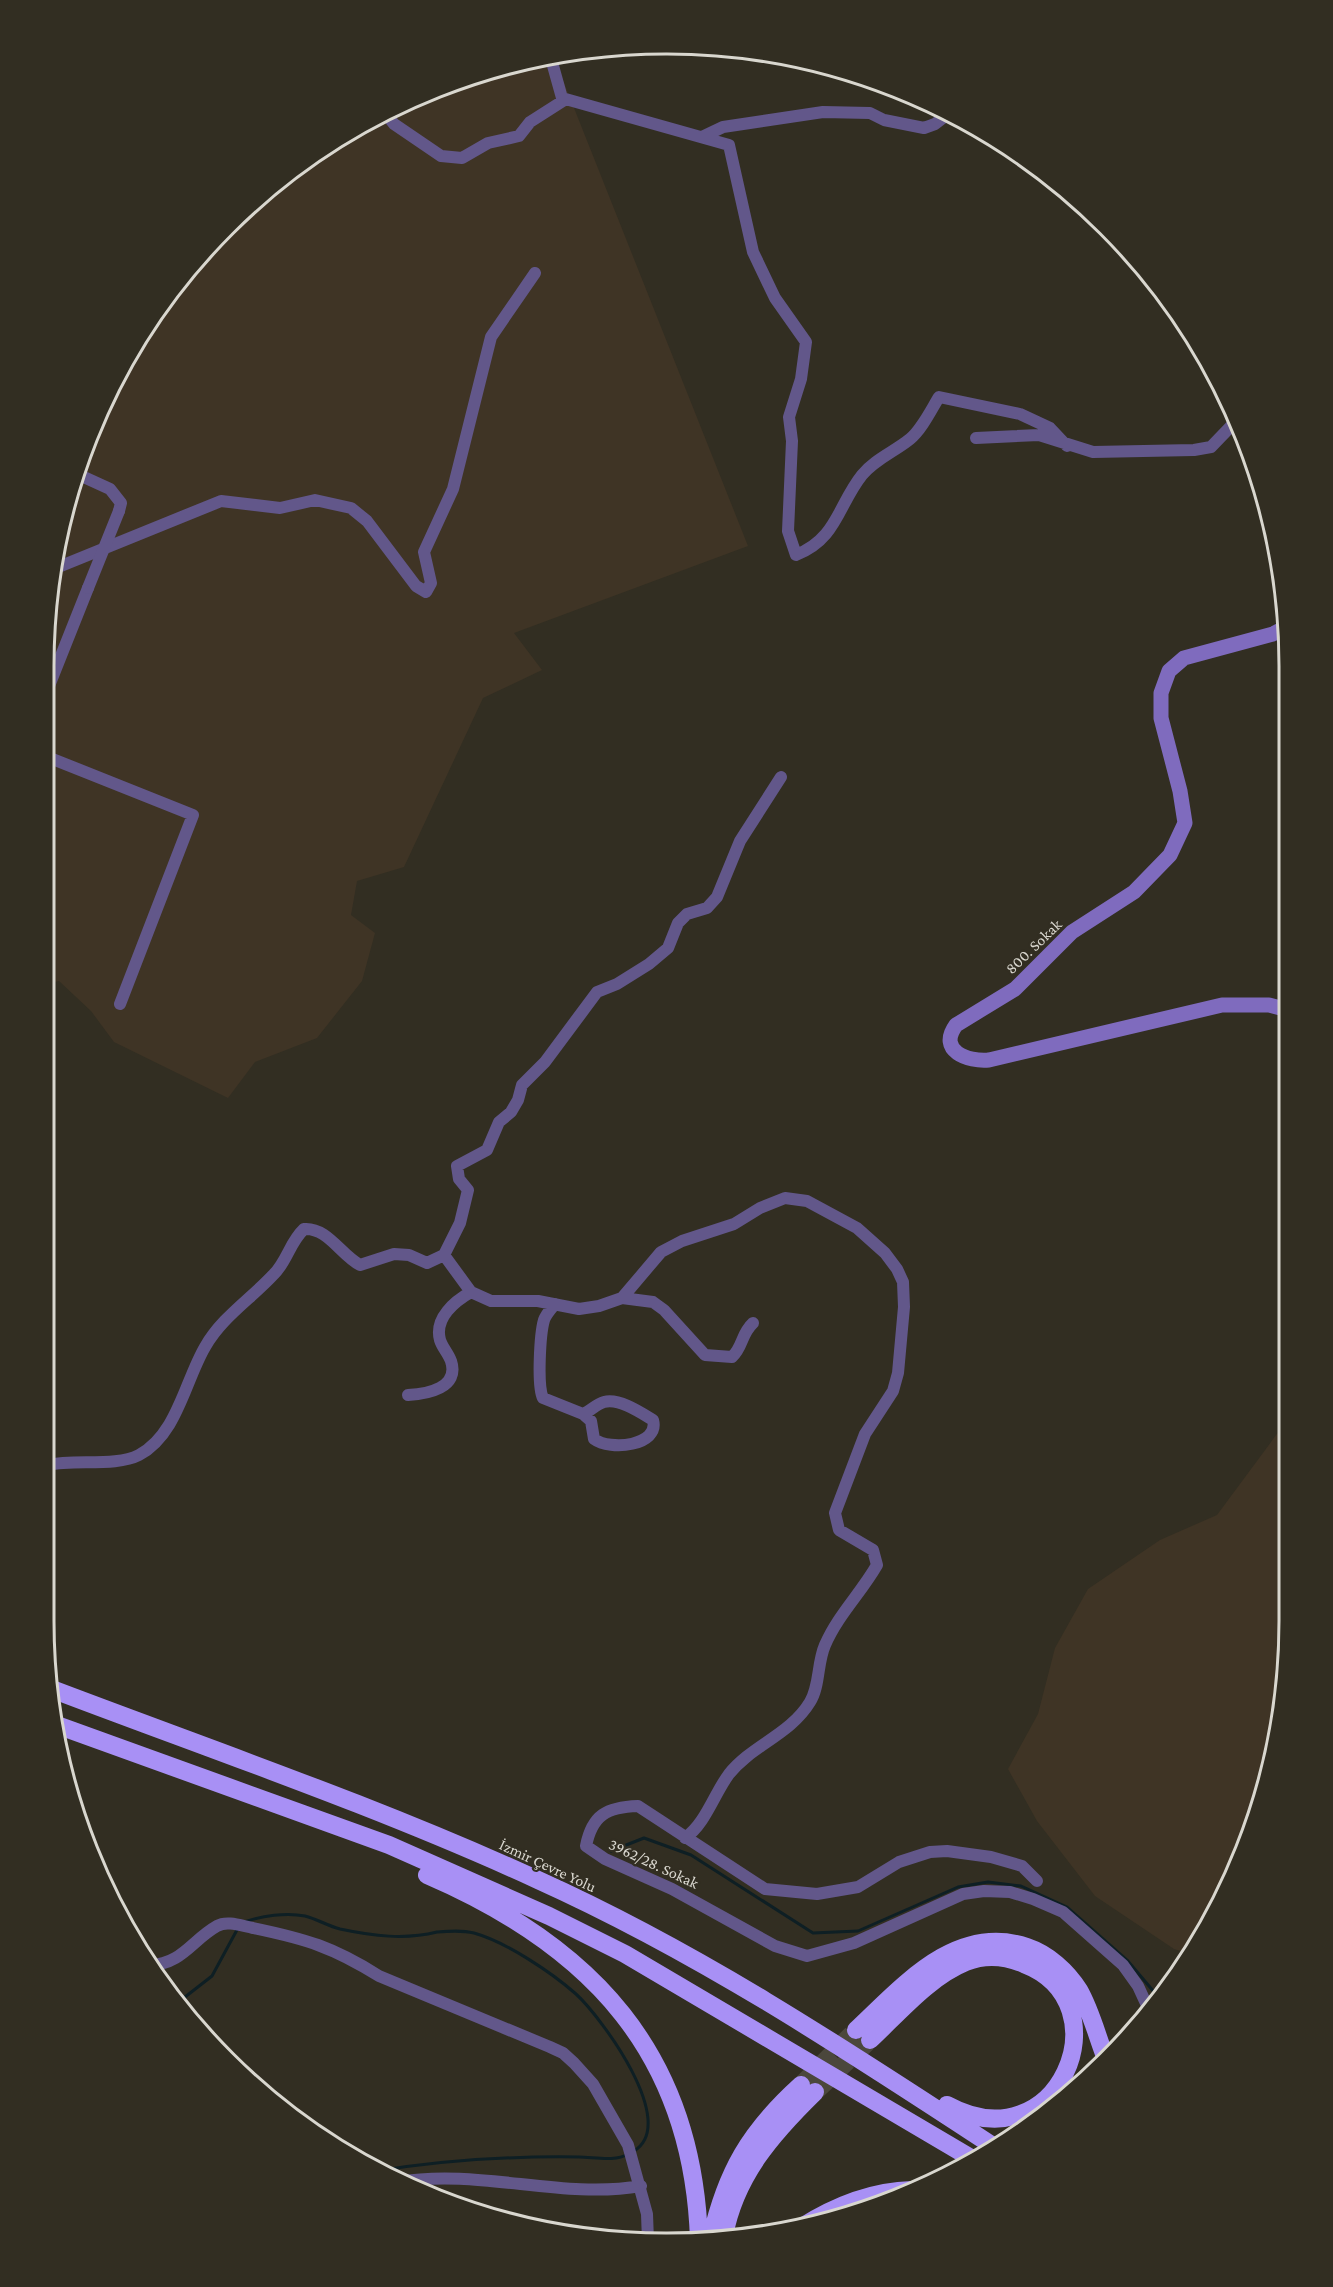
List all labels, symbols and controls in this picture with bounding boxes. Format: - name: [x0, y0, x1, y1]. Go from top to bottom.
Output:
- street label: 800. Sokak: [1002, 915, 1065, 977]
- street label: 3962/28. Sokak: [606, 1835, 702, 1892]
- street label: İzmir Çevre Yolu: [496, 1836, 599, 1896]

